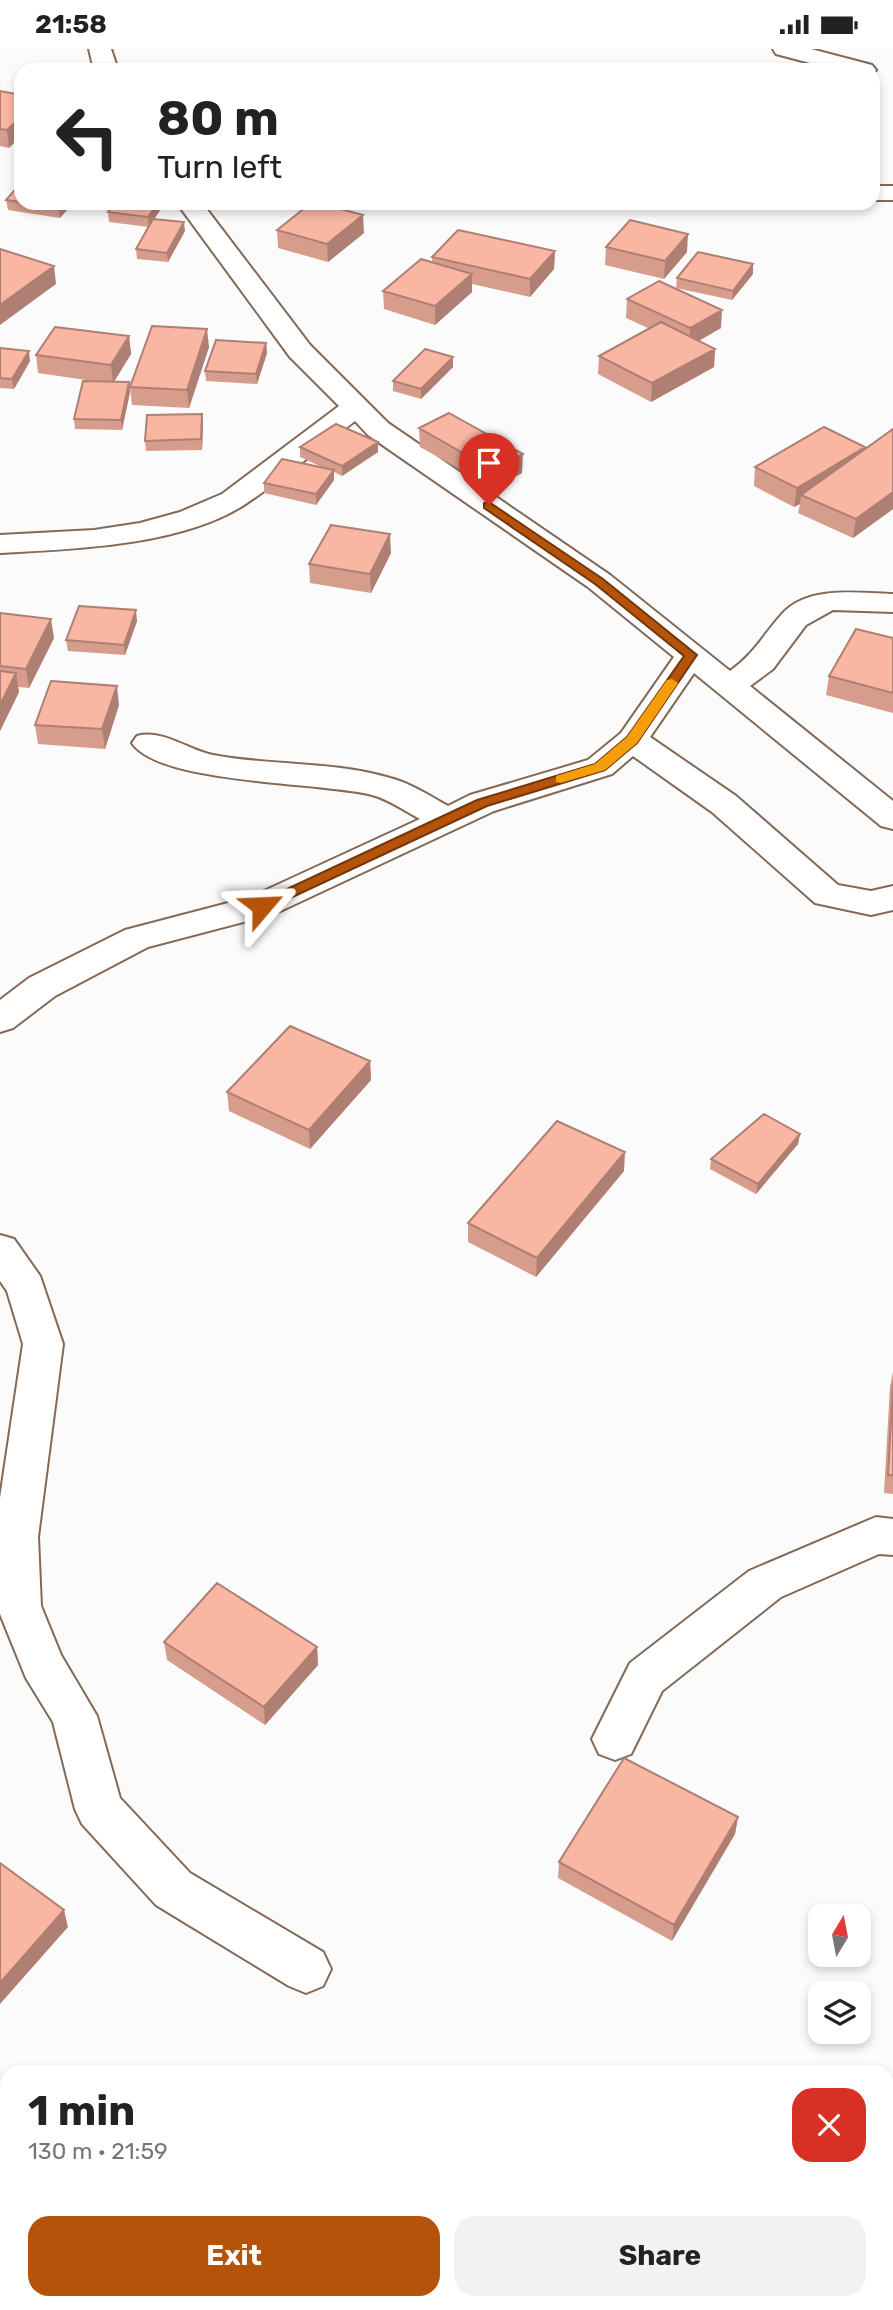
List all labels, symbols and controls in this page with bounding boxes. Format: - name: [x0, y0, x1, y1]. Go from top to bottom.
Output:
- text: 21:58: [35, 9, 107, 40]
- text: 80 m: [157, 89, 279, 147]
- icon: left: [42, 91, 133, 182]
- text: Turn left: [157, 148, 282, 186]
- pin: [459, 433, 519, 505]
- icon: arrive: [470, 444, 508, 482]
- position arrow: [225, 869, 299, 943]
- north arrow: [808, 1904, 872, 1967]
- map controls: [808, 1904, 871, 2044]
- button: layers: [808, 1981, 871, 2044]
- text: 1 min: [28, 2086, 135, 2136]
- button: close: [792, 2088, 866, 2162]
- text: 130 m · 21:59: [28, 2137, 168, 2165]
- button: Exit: [28, 2216, 440, 2296]
- button: Share: [454, 2216, 866, 2296]

